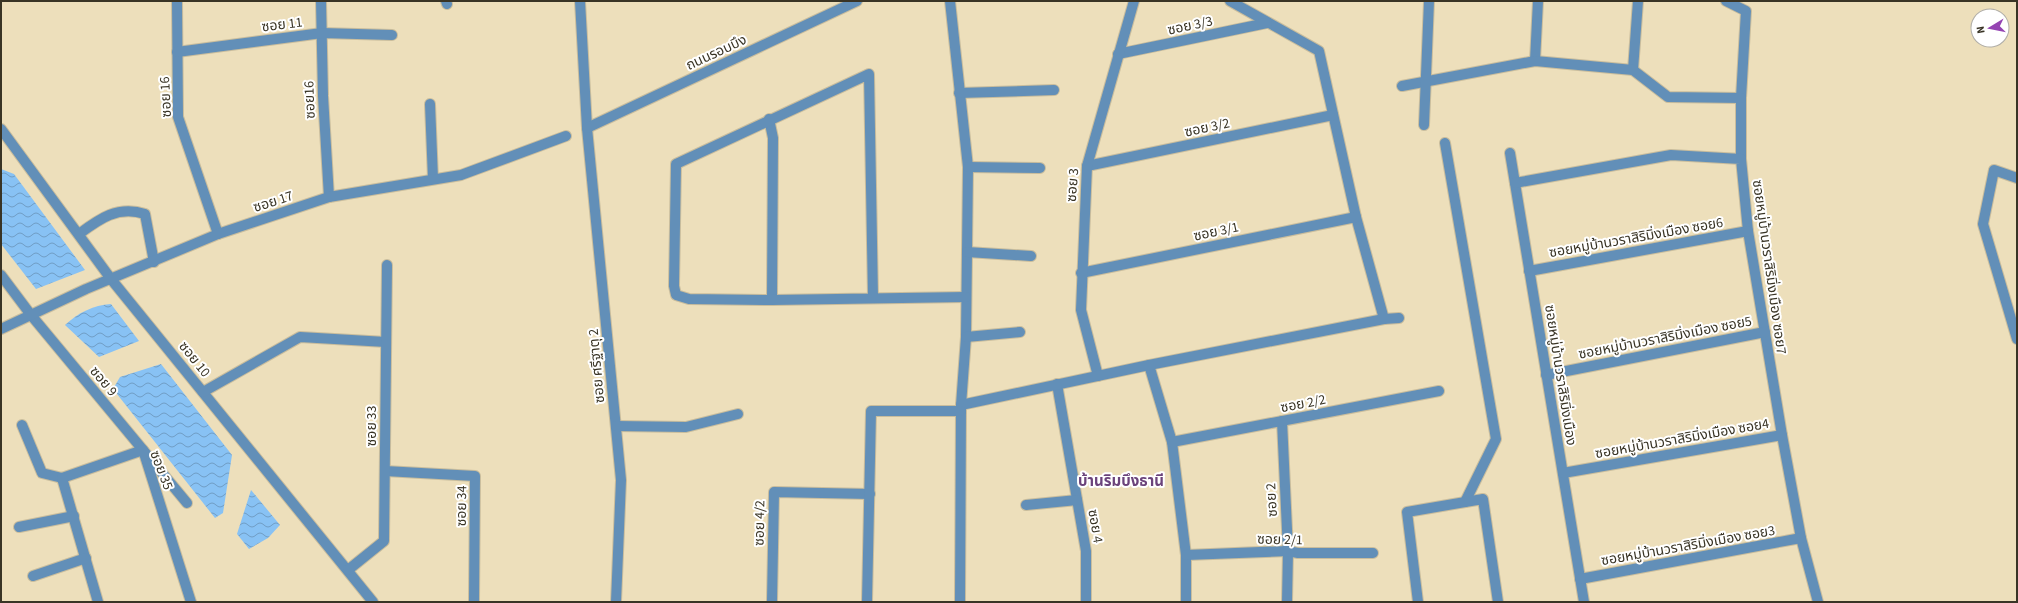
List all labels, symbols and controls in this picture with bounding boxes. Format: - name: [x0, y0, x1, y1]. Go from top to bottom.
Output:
- north arrow: [1970, 8, 2010, 48]
- street label: ซอย 3/3: [1166, 11, 1215, 41]
- street label: ซอย 11: [261, 13, 304, 37]
- text: N: [1973, 25, 1989, 35]
- street label: ถนนรอบบึง: [683, 30, 750, 76]
- street label: ซอย 16: [155, 76, 177, 118]
- street label: ซอย16: [299, 81, 321, 119]
- street label: ซอย 3/2: [1183, 113, 1232, 143]
- street label: ซอย 3: [1062, 167, 1084, 203]
- street label: ซอยหมู่บ้านวราสิริมิ่งเมือง ซอย7: [1747, 178, 1791, 356]
- street label: ซอย 17: [251, 186, 296, 218]
- street label: ซอยหมู่บ้านวราสิริมิ่งเมือง ซอย6: [1548, 213, 1725, 263]
- street label: ซอย 3/1: [1192, 217, 1241, 247]
- street label: ซอยหมู่บ้านวราสิริมิ่งเมือง: [1539, 303, 1581, 447]
- street label: ซอยหมู่บ้านวราสิริมิ่งเมือง ซอย5: [1577, 311, 1754, 365]
- street label: ซอย ศรีฐาตุ 2: [584, 328, 610, 404]
- street label: ซอย 10: [174, 337, 215, 382]
- street label: ซอย 9: [85, 362, 122, 401]
- street label: ซอย 2/2: [1279, 390, 1328, 418]
- street label: ซอย 33: [362, 406, 382, 446]
- street label: ซอยหมู่บ้านวราสิริมิ่งเมือง ซอย4: [1594, 414, 1771, 464]
- street label: ซอย 35: [144, 448, 178, 493]
- district label: บ้านริมบึงธานี: [1078, 471, 1164, 492]
- street label: ซอย 2: [1261, 482, 1283, 517]
- street label: ซอย 34: [452, 485, 472, 527]
- street label: ซอย 4/2: [750, 500, 770, 546]
- street label: ซอย 4: [1082, 508, 1108, 545]
- street label: ซอยหมู่บ้านวราสิริมิ่งเมือง ซอย3: [1600, 521, 1777, 571]
- street label: ซอย 2/1: [1257, 530, 1303, 550]

